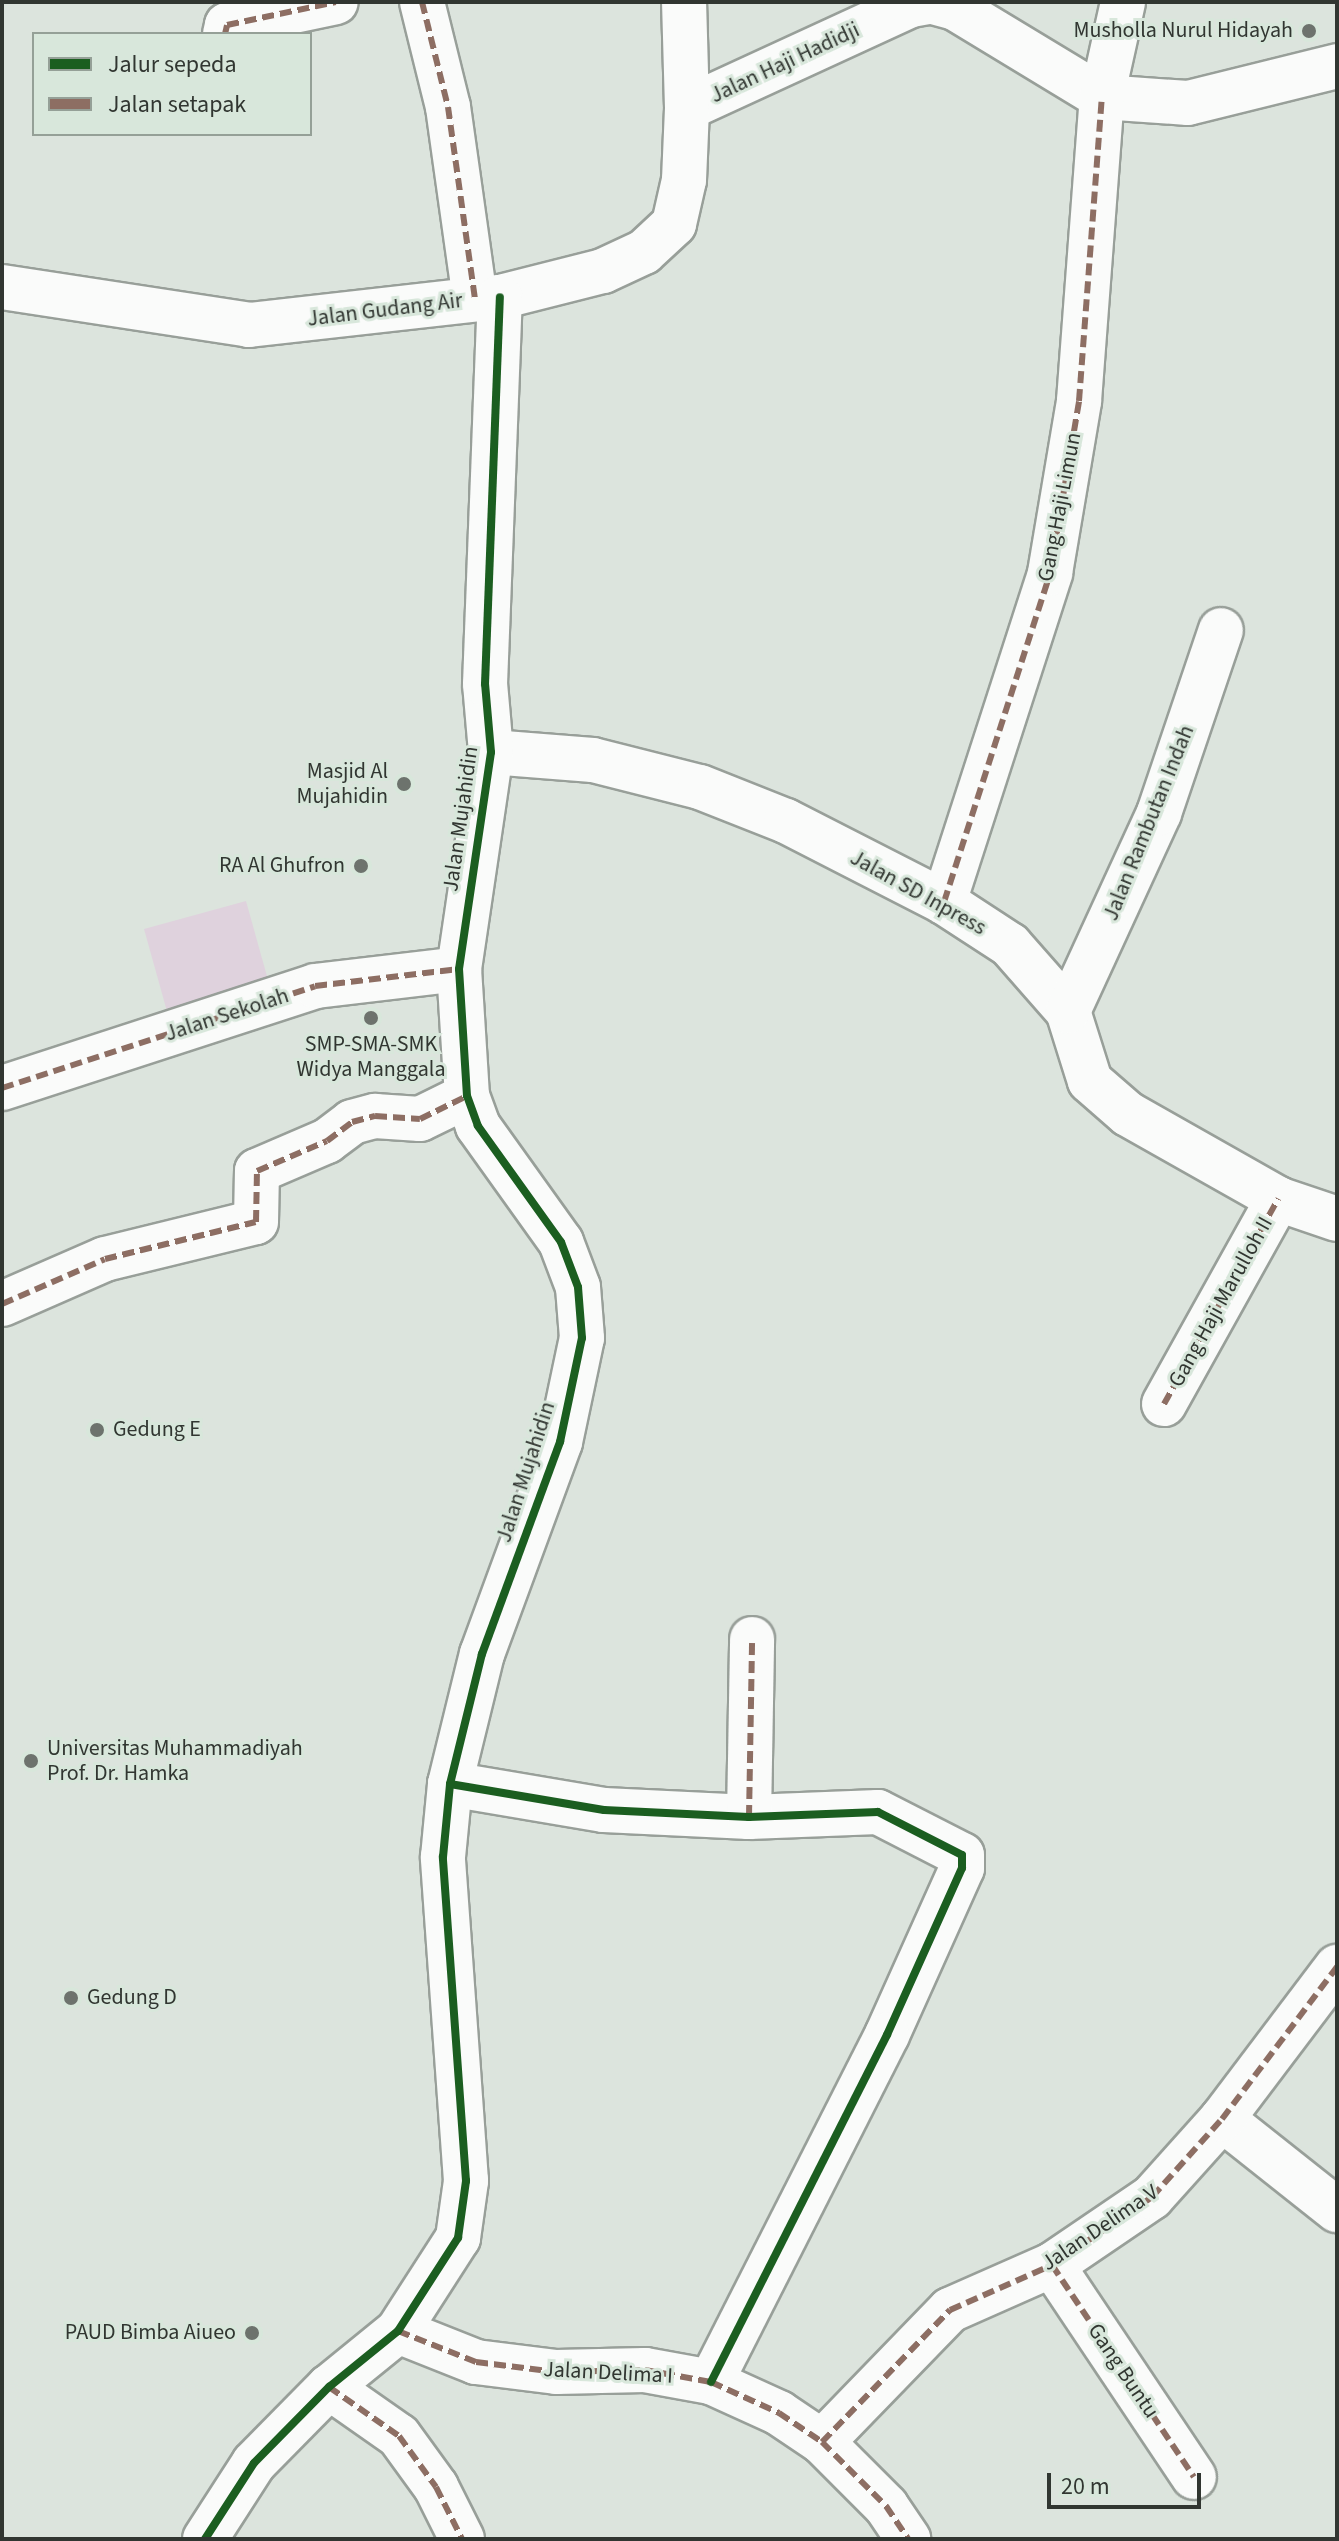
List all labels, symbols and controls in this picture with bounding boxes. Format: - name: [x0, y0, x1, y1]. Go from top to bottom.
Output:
- street label: Jalan Haji Hadidji: [706, 17, 864, 109]
- place label: Musholla Nurul Hidayah: [1073, 18, 1293, 44]
- marker: Musholla Nurul Hidayah: [1300, 22, 1318, 40]
- legend: [32, 32, 312, 136]
- text: Jalur sepeda: [108, 47, 237, 82]
- text: Jalan setapak: [108, 87, 246, 122]
- street label: Jalan Gudang Air: [306, 287, 464, 333]
- street label: Gang Haji Limun: [1033, 430, 1087, 584]
- street label: Jalan Rambutan Indah: [1098, 722, 1200, 924]
- street label: Jalan Mujahidin: [438, 745, 484, 893]
- place label: Masjid Al Mujahidin: [296, 758, 388, 810]
- marker: Masjid Al Mujahidin: [395, 775, 413, 793]
- street label: Jalan SD Inpress: [845, 845, 991, 941]
- place label: RA Al Ghufron: [219, 853, 345, 879]
- marker: RA Al Ghufron: [352, 857, 370, 875]
- street label: Jalan Sekolah: [162, 983, 292, 1047]
- marker: SMP-SMA-SMK Widya Manggala: [362, 1009, 380, 1027]
- place label: SMP-SMA-SMK Widya Manggala: [297, 1031, 445, 1082]
- street label: Gang Haji Marulloh II: [1163, 1212, 1279, 1392]
- street label: Jalan Mujahidin: [491, 1398, 561, 1546]
- place label: Gedung E: [113, 1417, 201, 1443]
- marker: Gedung E: [88, 1421, 106, 1439]
- place label: Universitas Muhammadiyah Prof. Dr. Hamka: [47, 1735, 303, 1786]
- marker: Universitas Muhammadiyah Prof. Dr. Hamka: [22, 1752, 40, 1770]
- place label: Gedung D: [87, 1985, 177, 2011]
- marker: Gedung D: [62, 1989, 80, 2007]
- street label: Jalan Delima V: [1037, 2179, 1163, 2277]
- street label: Gang Buntu: [1082, 2319, 1164, 2423]
- place label: PAUD Bimba Aiueo: [65, 2320, 236, 2346]
- marker: PAUD Bimba Aiueo: [243, 2324, 261, 2342]
- street label: Jalan Delima I: [543, 2356, 673, 2390]
- scale bar: [1051, 2457, 1205, 2507]
- text: 20 m: [1061, 2469, 1110, 2504]

